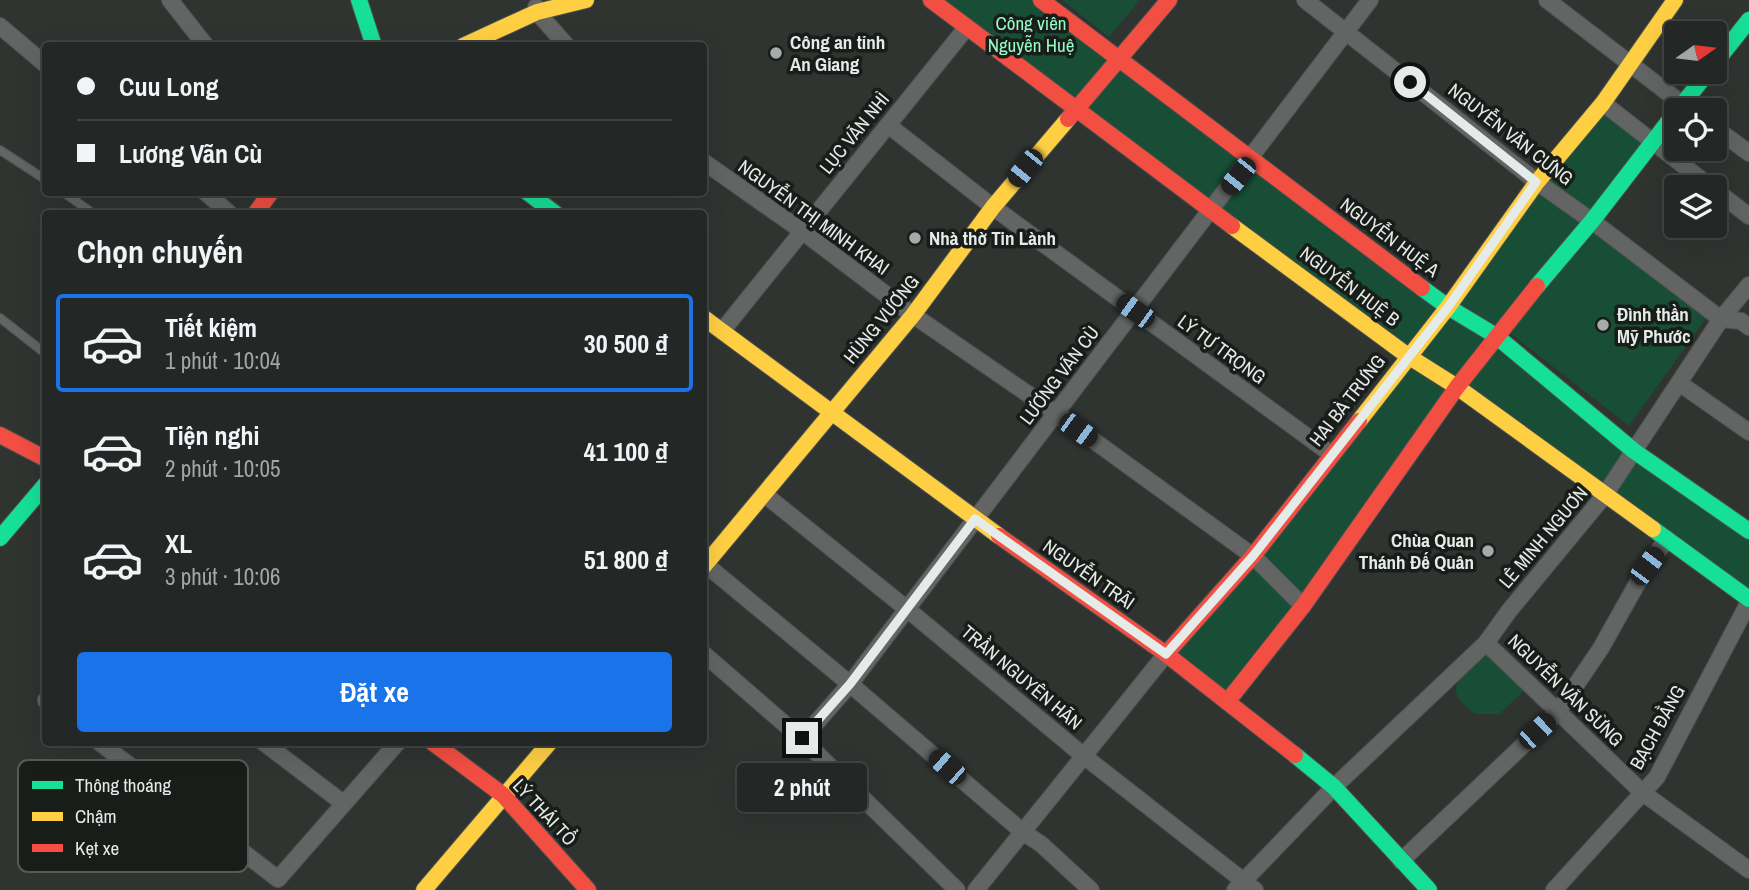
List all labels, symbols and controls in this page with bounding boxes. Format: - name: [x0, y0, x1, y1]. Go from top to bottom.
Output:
- park label: Công viên Nguyễn Huệ: [988, 10, 1074, 58]
- north arrow: [1664, 21, 1727, 84]
- map controls: [1664, 21, 1727, 238]
- place label: Công an tỉnh An Giang: [790, 29, 885, 77]
- marker: Công an tỉnh An Giang: [768, 45, 784, 61]
- route start: [1394, 66, 1426, 98]
- text: Cuu Long: [119, 69, 218, 104]
- street label: NGUYỄN VĂN CƯNG: [1443, 77, 1579, 191]
- street label: LỤC VĂN NHÌ: [813, 87, 895, 179]
- button: locate: [1664, 98, 1727, 161]
- text: Lương Vãn Cù: [119, 136, 262, 171]
- car: [1004, 145, 1047, 191]
- street label: NGUYỄN THỊ MINH KHAI: [733, 153, 895, 281]
- car: [1217, 153, 1260, 199]
- button: layers: [1664, 175, 1727, 238]
- street label: NGUYỄN HUỆ A: [1335, 191, 1445, 283]
- place label: Nhà thờ Tin Lành: [929, 225, 1056, 251]
- text: Chọn chuyến: [77, 230, 243, 273]
- marker: Nhà thờ Tin Lành: [907, 230, 923, 246]
- street label: NGUYỄN HUỆ B: [1295, 240, 1405, 332]
- street label: HÙNG VƯƠNG: [837, 269, 925, 369]
- car: [1112, 290, 1159, 332]
- place label: Đình thần Mỹ Phước: [1617, 301, 1691, 349]
- street label: LÝ TỰ TRỌNG: [1173, 308, 1271, 390]
- text: Tiết kiệm: [165, 310, 257, 345]
- icon: car: [81, 312, 144, 375]
- marker: Đình thần Mỹ Phước: [1595, 317, 1611, 333]
- street label: LƯƠNG VÃN CÙ: [1013, 320, 1105, 430]
- text: 30 500 ₫: [584, 326, 668, 361]
- text: 1 phút · 10:04: [165, 345, 280, 376]
- street label: HAI BÀ TRƯNG: [1303, 349, 1391, 451]
- car: [1055, 409, 1102, 451]
- text: Tiện nghi: [165, 418, 259, 453]
- icon: car: [81, 420, 144, 483]
- text: 41 100 ₫: [584, 434, 668, 469]
- text: 2 phút · 10:05: [165, 453, 280, 484]
- street label: LÊ MINH NGUƠN: [1493, 481, 1593, 593]
- text: XL: [165, 526, 192, 561]
- place label: Chùa Quan Thánh Đế Quân: [1359, 527, 1474, 575]
- icon: car: [81, 528, 144, 591]
- street label: NGUYỄN TRÃI: [1038, 533, 1140, 615]
- text: 51 800 ₫: [584, 542, 668, 577]
- marker: Chùa Quan Thánh Đế Quân: [1480, 543, 1496, 559]
- car: [1626, 543, 1669, 589]
- text: 3 phút · 10:06: [165, 561, 280, 592]
- street label: TRẦN NGUYÊN HÃN: [956, 619, 1088, 735]
- street label: NGUYỄN VĂN SỪNG: [1503, 628, 1629, 752]
- button: Đặt xe: [77, 652, 672, 732]
- street label: BẠCH ĐẰNG: [1623, 680, 1691, 774]
- car: [1515, 709, 1560, 753]
- route end: [786, 722, 818, 754]
- car: [925, 745, 970, 789]
- legend: [18, 760, 248, 872]
- callout: 2 phút: [737, 762, 867, 812]
- text: Thông thoáng: [75, 772, 171, 798]
- text: 2 phút: [774, 772, 830, 803]
- street label: LÝ THÁI TỔ: [507, 773, 583, 851]
- text: Chậm: [75, 803, 117, 829]
- text: Kẹt xe: [75, 835, 119, 861]

